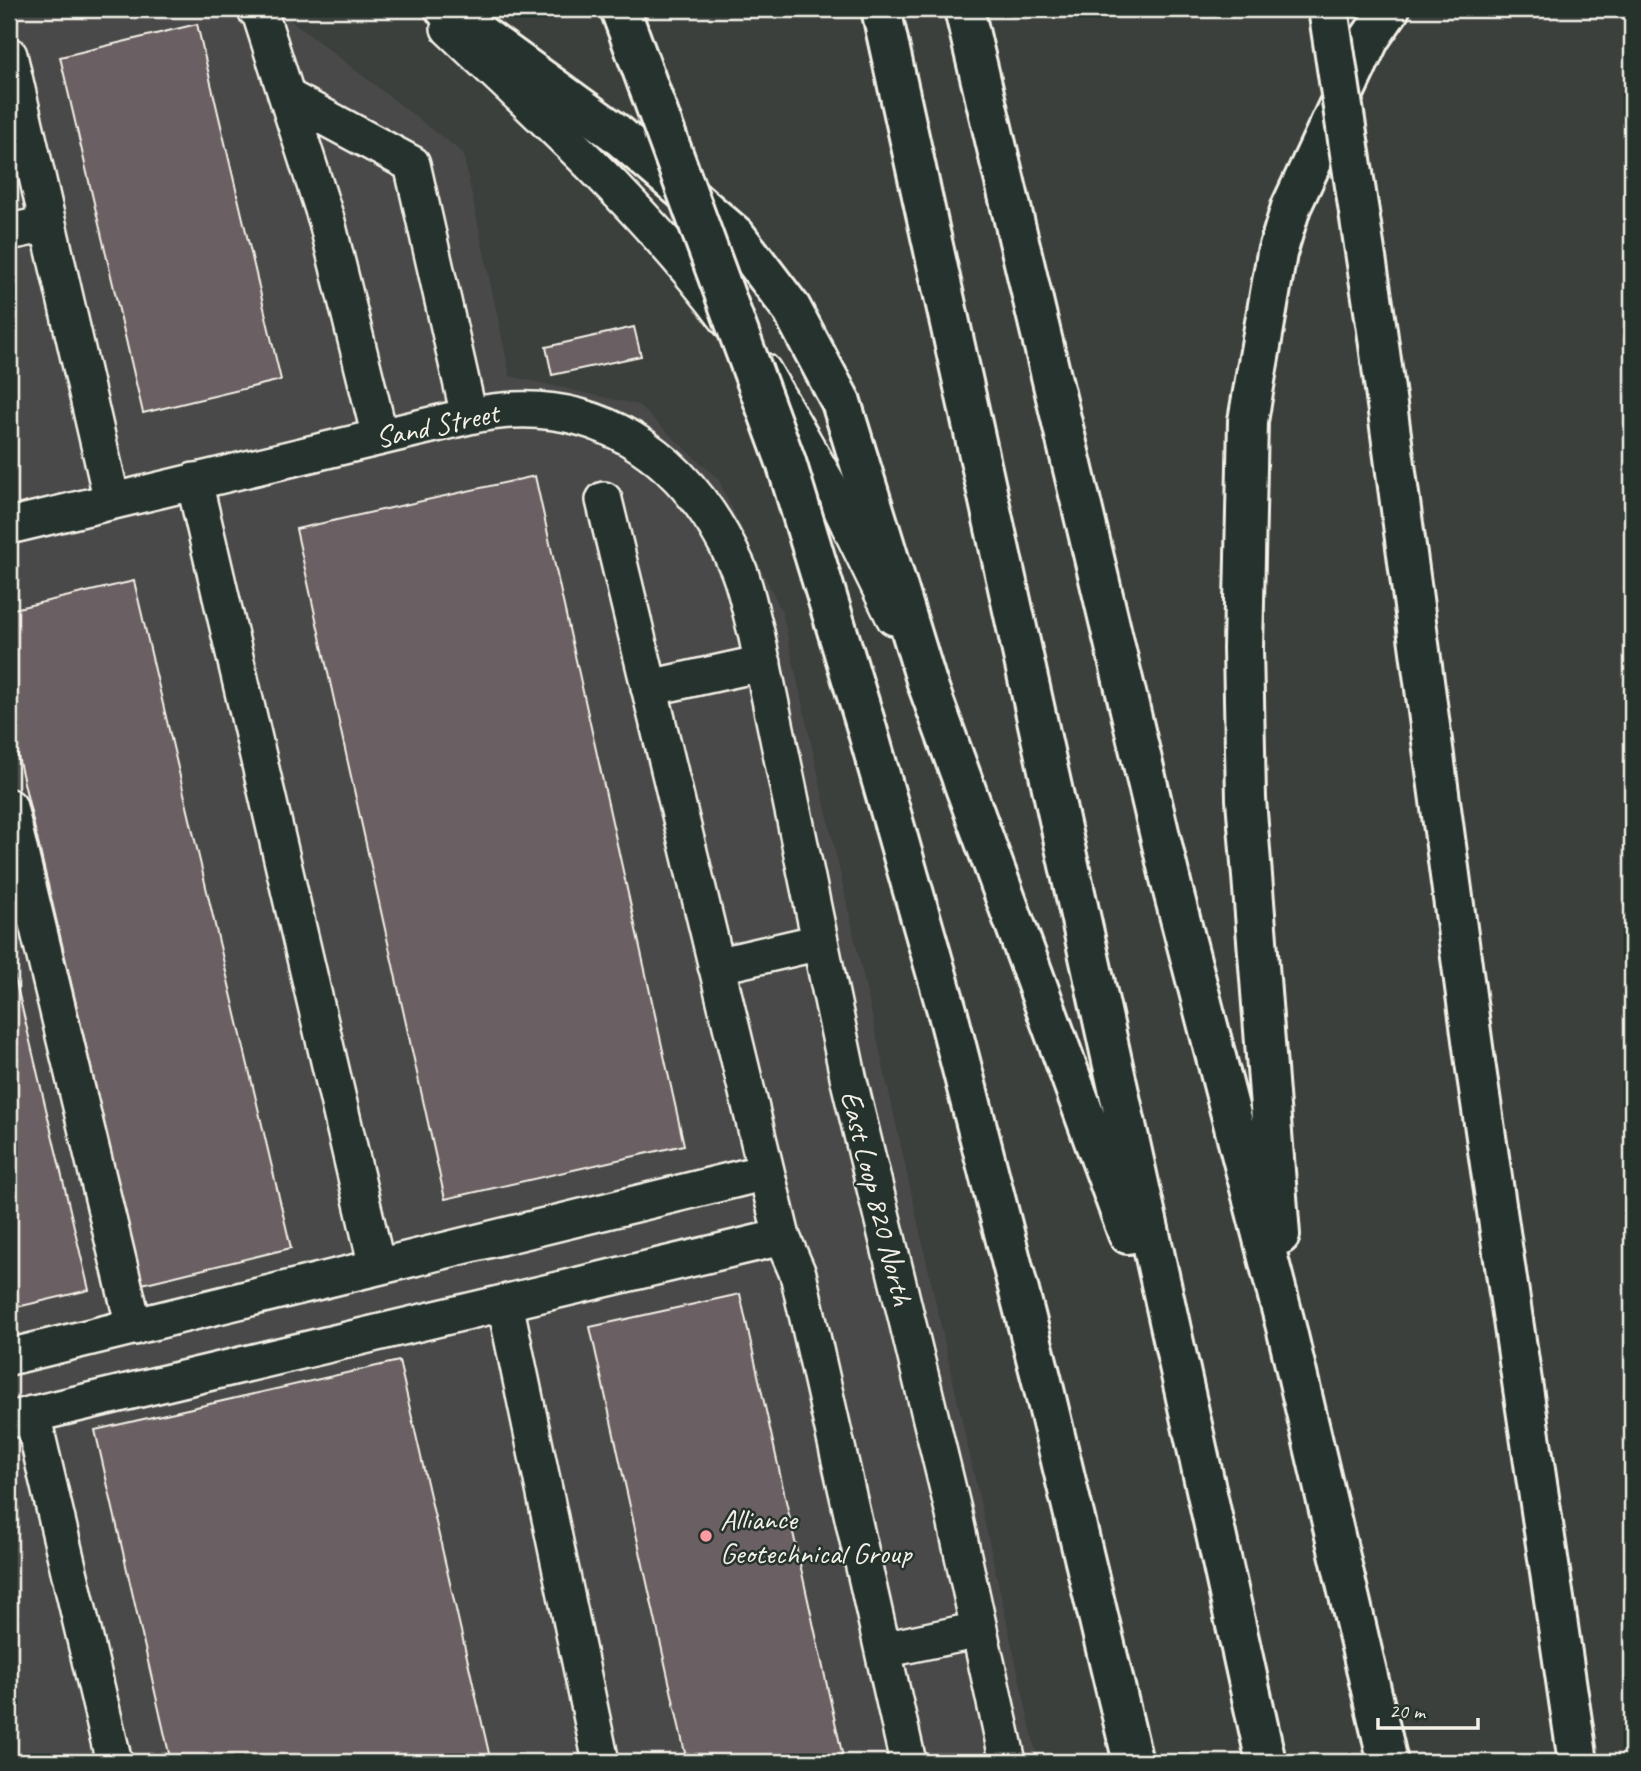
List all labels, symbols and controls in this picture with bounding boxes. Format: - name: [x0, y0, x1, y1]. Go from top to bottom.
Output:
- street label: Sand Street: [372, 393, 505, 457]
- street label: East Loop 820 North: [832, 1087, 922, 1310]
- place label: Alliance Geotechnical Group: [720, 1500, 913, 1572]
- marker: Alliance Geotechnical Group: [698, 1528, 714, 1544]
- scale bar: [1378, 1687, 1478, 1731]
- text: 20 m: [1389, 1698, 1427, 1724]

